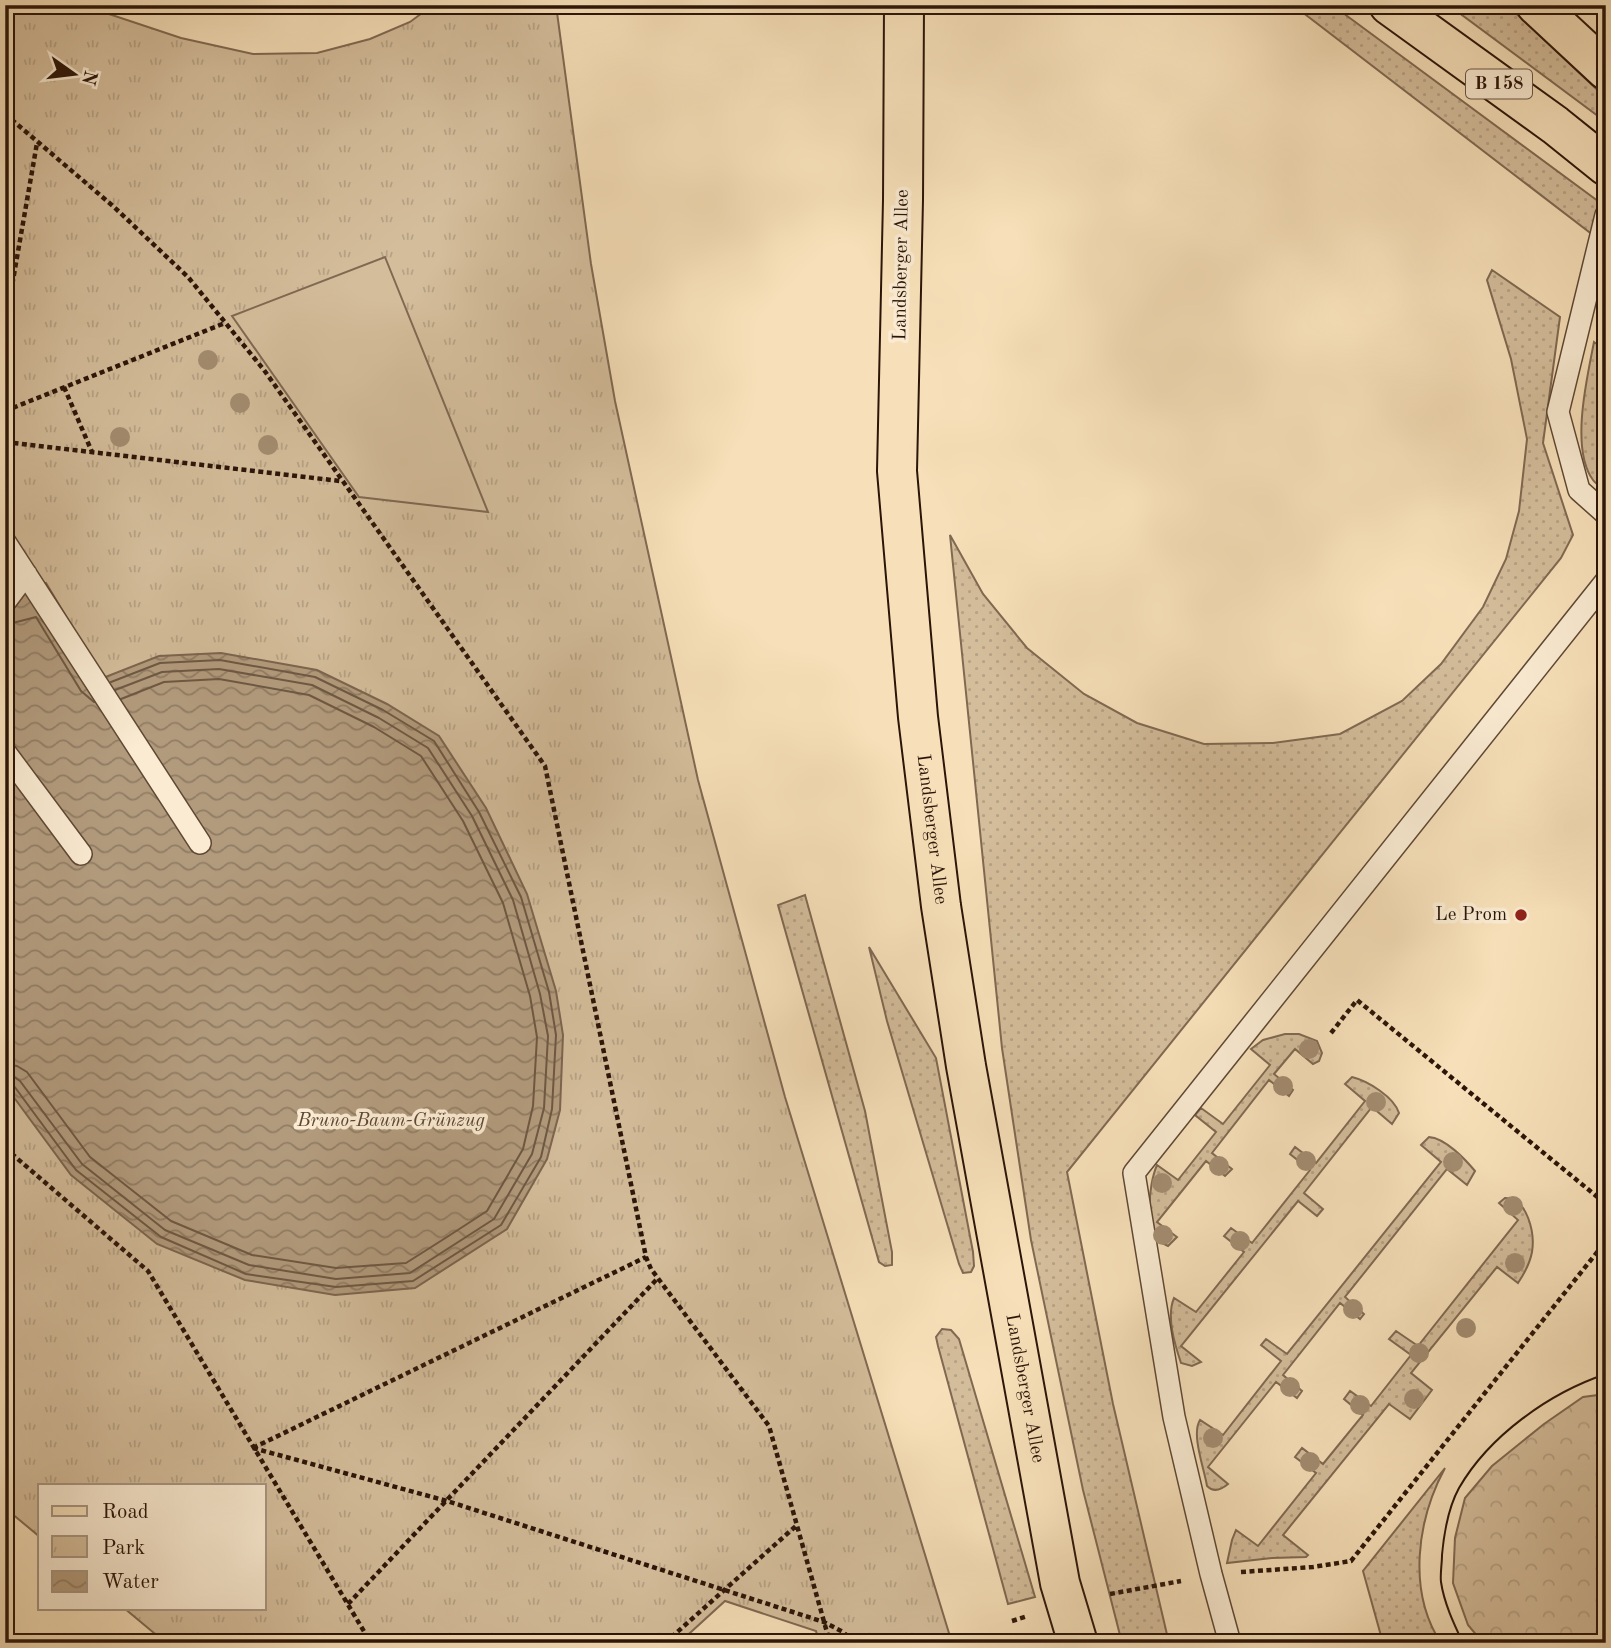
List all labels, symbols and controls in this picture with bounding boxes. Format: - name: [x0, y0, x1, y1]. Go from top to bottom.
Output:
- north arrow: [38, 38, 108, 108]
- text: N: [77, 68, 99, 87]
- road number: B 158: [1466, 70, 1532, 98]
- street label: Landsberger Allee: [891, 189, 913, 341]
- street label: Landsberger Allee: [913, 753, 950, 905]
- place label: Le Prom: [1435, 906, 1507, 925]
- marker: Le Prom: [1513, 907, 1529, 923]
- park label: Bruno-Baum-Grünzug: [296, 1112, 485, 1131]
- street label: Landsberger Allee: [1002, 1312, 1048, 1465]
- legend: [38, 1484, 266, 1610]
- text: Road: [102, 1502, 149, 1523]
- text: Park: [102, 1538, 145, 1559]
- text: Water: [102, 1572, 159, 1593]

